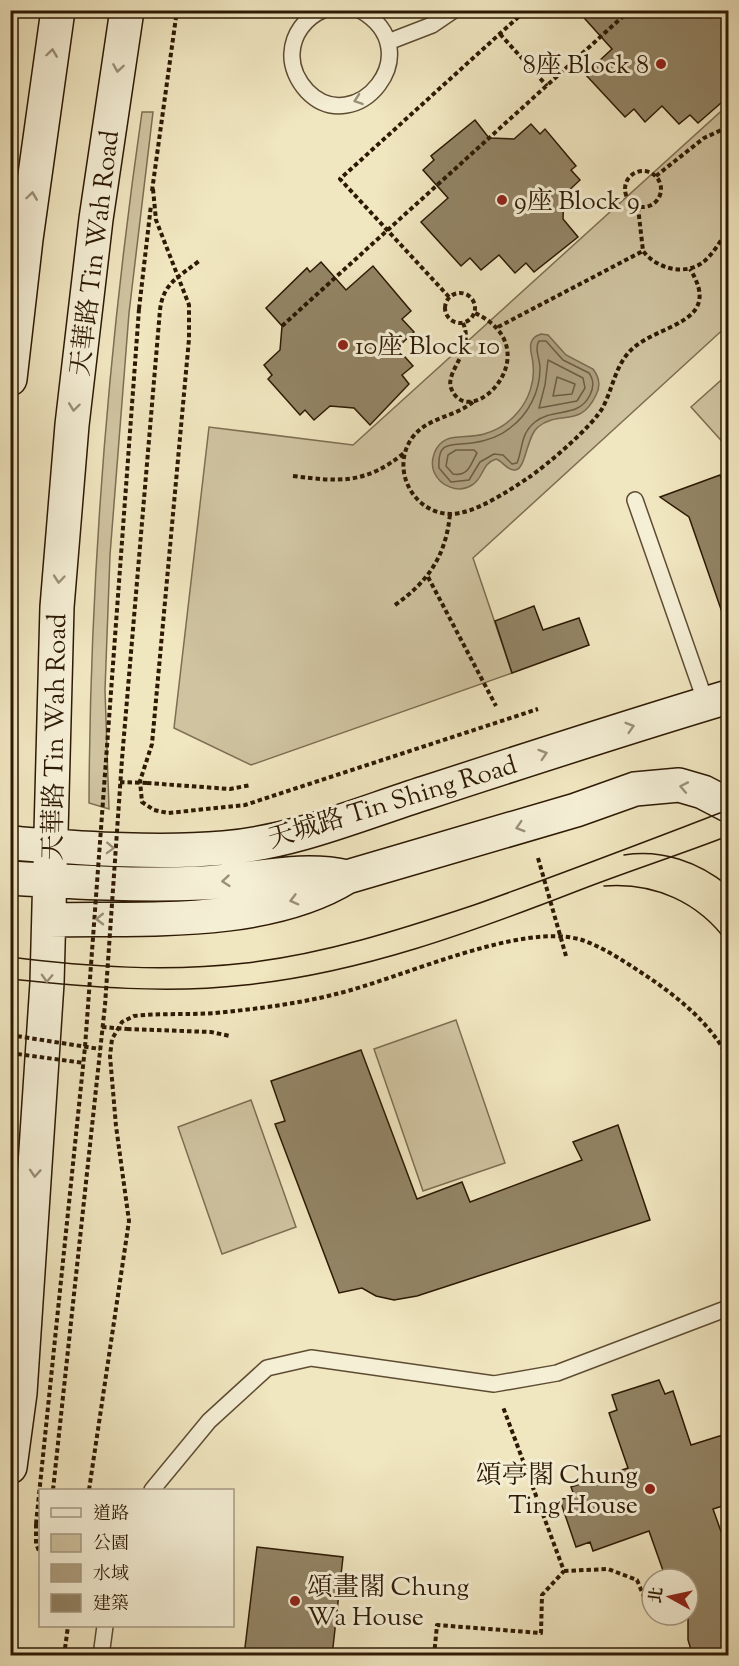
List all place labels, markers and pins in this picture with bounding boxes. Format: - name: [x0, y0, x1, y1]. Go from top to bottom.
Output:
- place label: 8座 Block 8: [523, 48, 649, 85]
- marker: 8座 Block 8: [654, 57, 668, 71]
- place label: 9座 Block 9: [514, 184, 640, 221]
- marker: 9座 Block 9: [495, 193, 509, 207]
- place label: 10座 Block 10: [355, 329, 500, 366]
- marker: 10座 Block 10: [336, 338, 350, 352]
- place label: 頌亭閣 Chung Ting House: [476, 1458, 638, 1525]
- marker: 頌亭閣 Chung Ting House: [643, 1482, 657, 1496]
- place label: 頌畫閣 Chung Wa House: [307, 1570, 469, 1637]
- marker: 頌畫閣 Chung Wa House: [288, 1594, 302, 1608]

